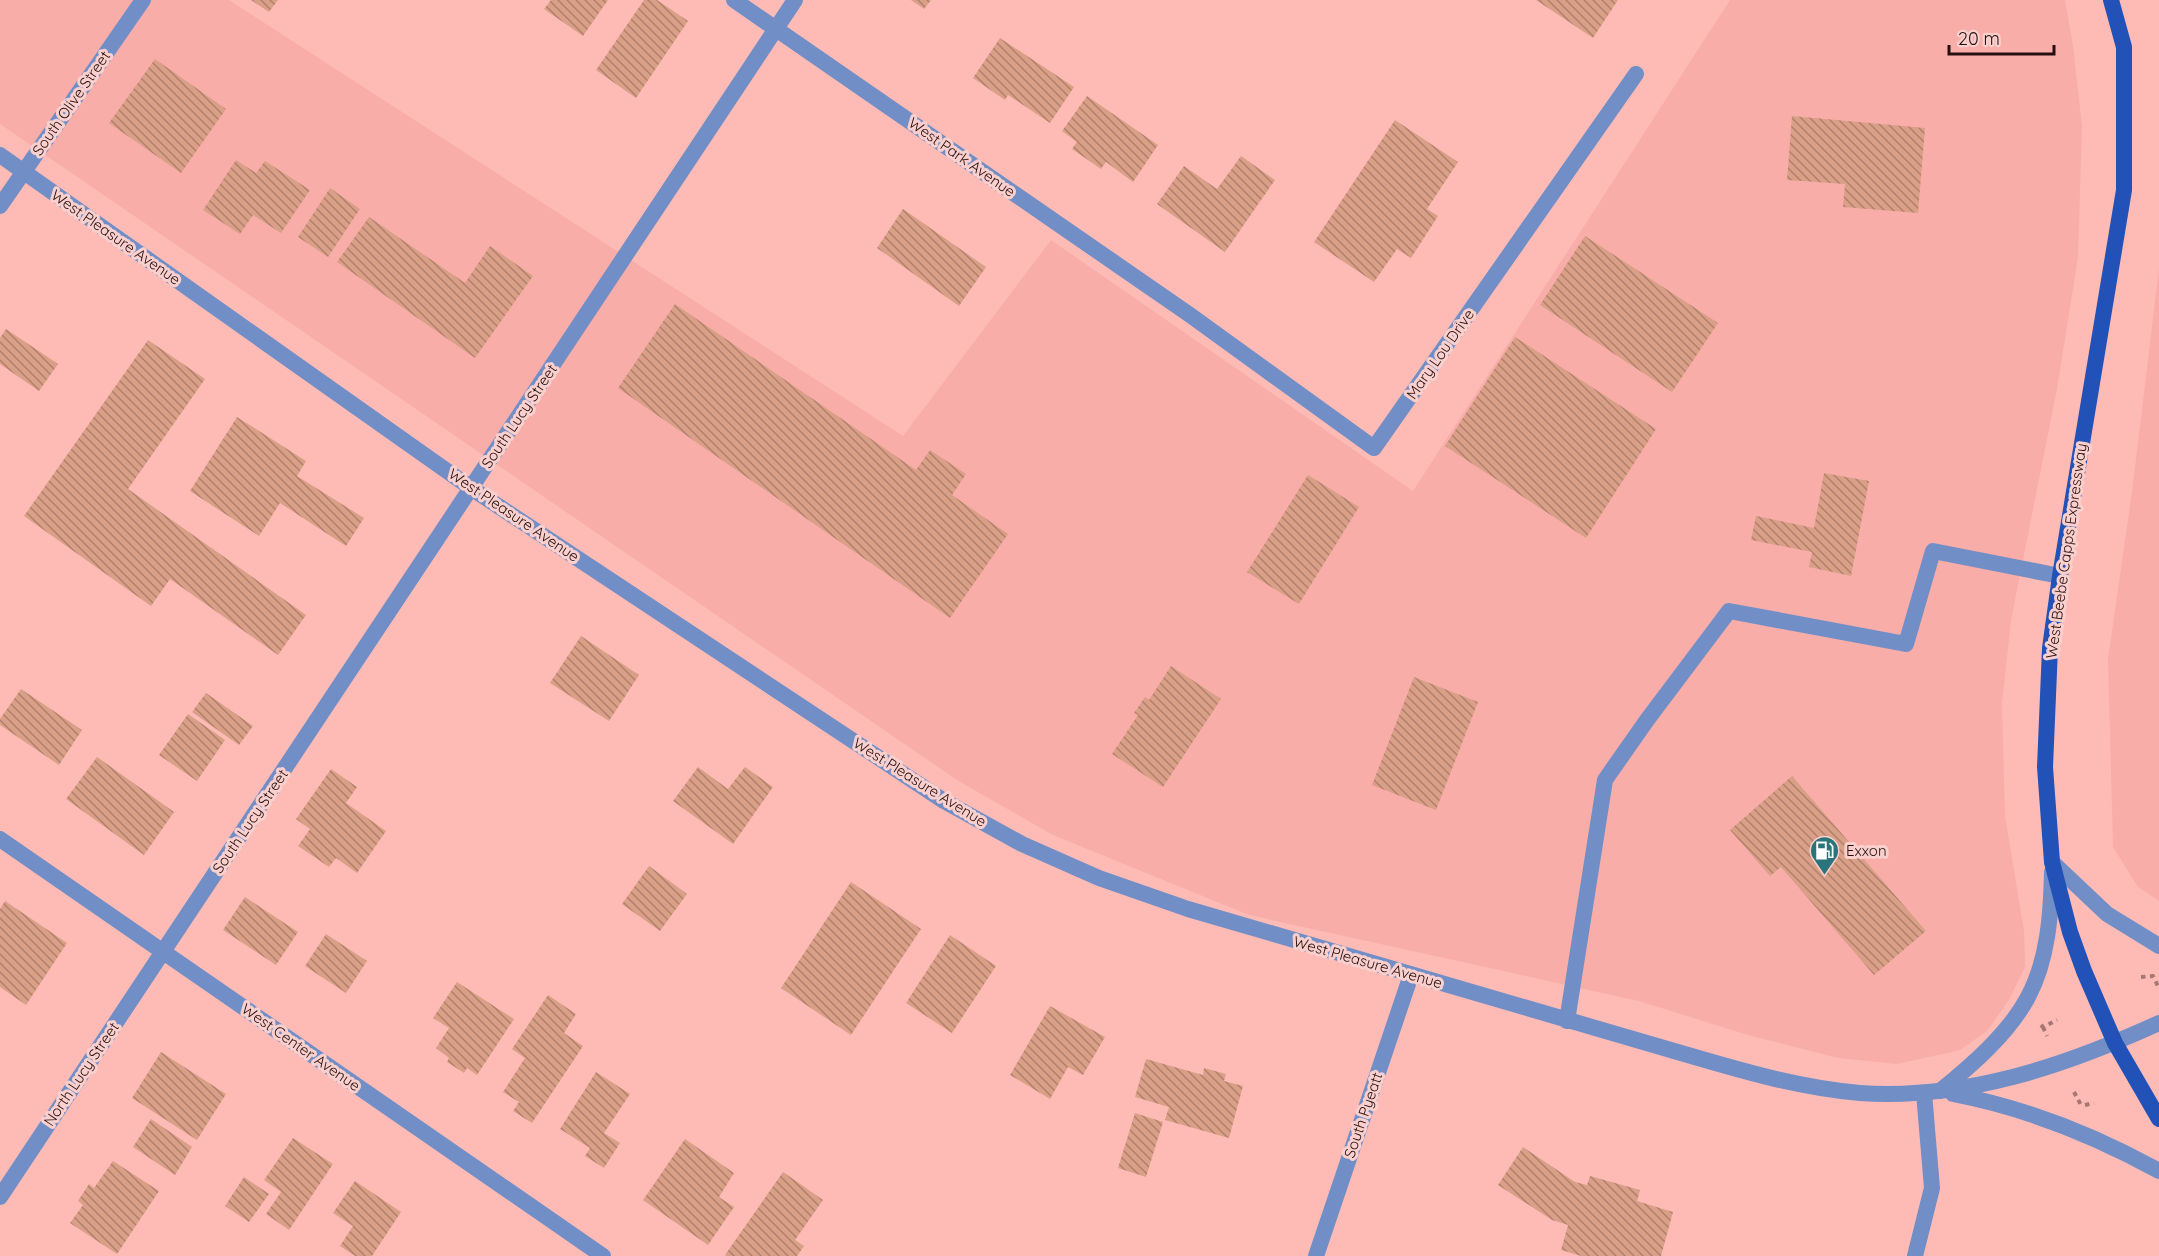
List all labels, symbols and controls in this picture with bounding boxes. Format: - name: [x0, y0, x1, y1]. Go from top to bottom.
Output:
- scale bar: [1949, 18, 2054, 56]
- text: 20 m: [1958, 27, 2000, 50]
- street label: South Olive Street: [28, 47, 114, 159]
- street label: West Park Avenue: [905, 113, 1019, 201]
- street label: West Pleasure Avenue: [48, 185, 184, 289]
- street label: Mary Lou Drive: [1402, 305, 1478, 403]
- street label: South Lucy Street: [477, 360, 561, 472]
- street label: West Beebe Capps Expressway: [2041, 442, 2091, 660]
- street label: West Pleasure Avenue: [445, 464, 583, 566]
- street label: West Pleasure Avenue: [850, 733, 990, 831]
- street label: South Lucy Street: [208, 765, 292, 877]
- fuel station icon: Exxon: [1809, 834, 1841, 876]
- place label: Exxon: [1846, 841, 1887, 860]
- street label: West Pleasure Avenue: [1291, 932, 1445, 992]
- street label: West Center Avenue: [238, 999, 364, 1095]
- street label: North Lucy Street: [39, 1018, 123, 1130]
- street label: South Pyeatt: [1340, 1070, 1386, 1160]

